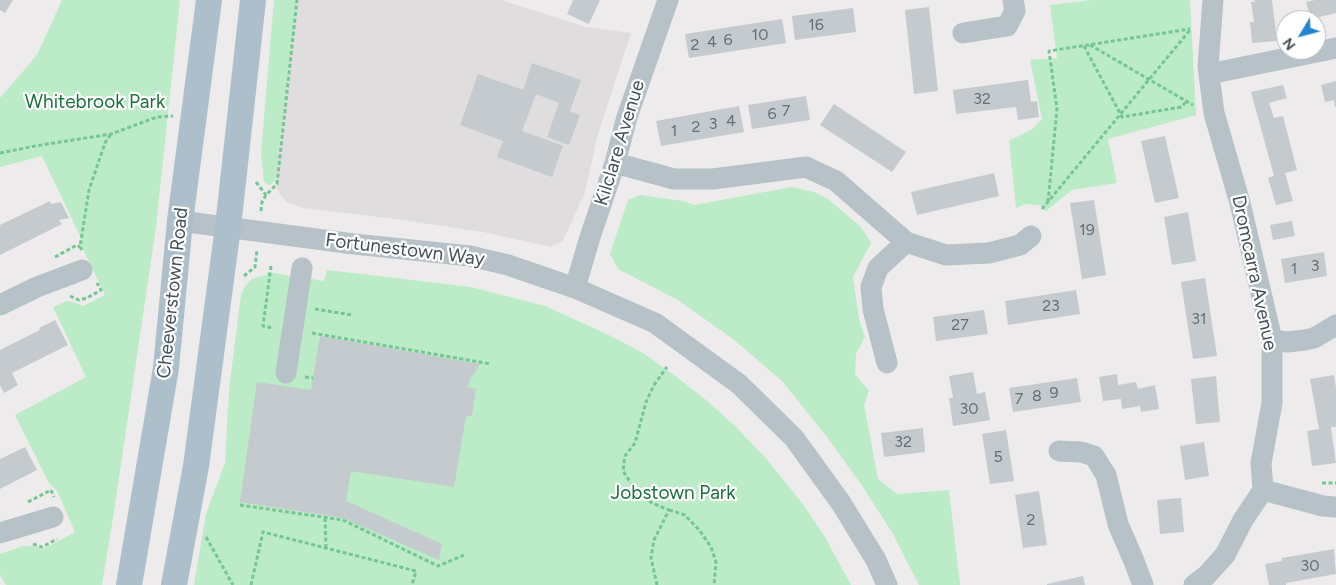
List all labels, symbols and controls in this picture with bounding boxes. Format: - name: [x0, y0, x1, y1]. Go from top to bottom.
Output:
- north arrow: [1276, 10, 1326, 60]
- house number: 16: [808, 15, 824, 35]
- house number: 10: [752, 25, 768, 45]
- house number: 6: [723, 30, 733, 50]
- house number: 4: [707, 32, 717, 52]
- text: N: [1279, 34, 1299, 53]
- house number: 2: [691, 35, 699, 55]
- street label: Kilclare Avenue: [590, 77, 650, 209]
- house number: 32: [973, 89, 991, 109]
- park label: Whitebrook Park: [25, 91, 165, 113]
- house number: 7: [782, 101, 790, 121]
- house number: 6: [767, 104, 777, 124]
- house number: 4: [726, 111, 736, 131]
- house number: 3: [709, 114, 717, 134]
- house number: 2: [692, 117, 700, 137]
- house number: 1: [671, 121, 677, 141]
- street label: Dromcarra Avenue: [1226, 193, 1282, 353]
- street label: Cheeverstown Road: [153, 206, 193, 380]
- house number: 19: [1079, 220, 1095, 240]
- street label: Fortunestown Way: [324, 229, 486, 271]
- house number: 3: [1311, 256, 1319, 276]
- house number: 1: [1291, 259, 1297, 279]
- house number: 23: [1042, 296, 1060, 316]
- house number: 31: [1191, 309, 1207, 329]
- house number: 27: [951, 315, 969, 335]
- house number: 9: [1049, 383, 1059, 403]
- house number: 8: [1032, 386, 1042, 406]
- house number: 7: [1015, 389, 1023, 409]
- house number: 30: [960, 399, 978, 419]
- house number: 32: [894, 432, 912, 452]
- house number: 5: [993, 447, 1003, 467]
- park label: Jobstown Park: [610, 482, 736, 504]
- house number: 2: [1027, 510, 1035, 530]
- house number: 30: [1301, 556, 1319, 576]

